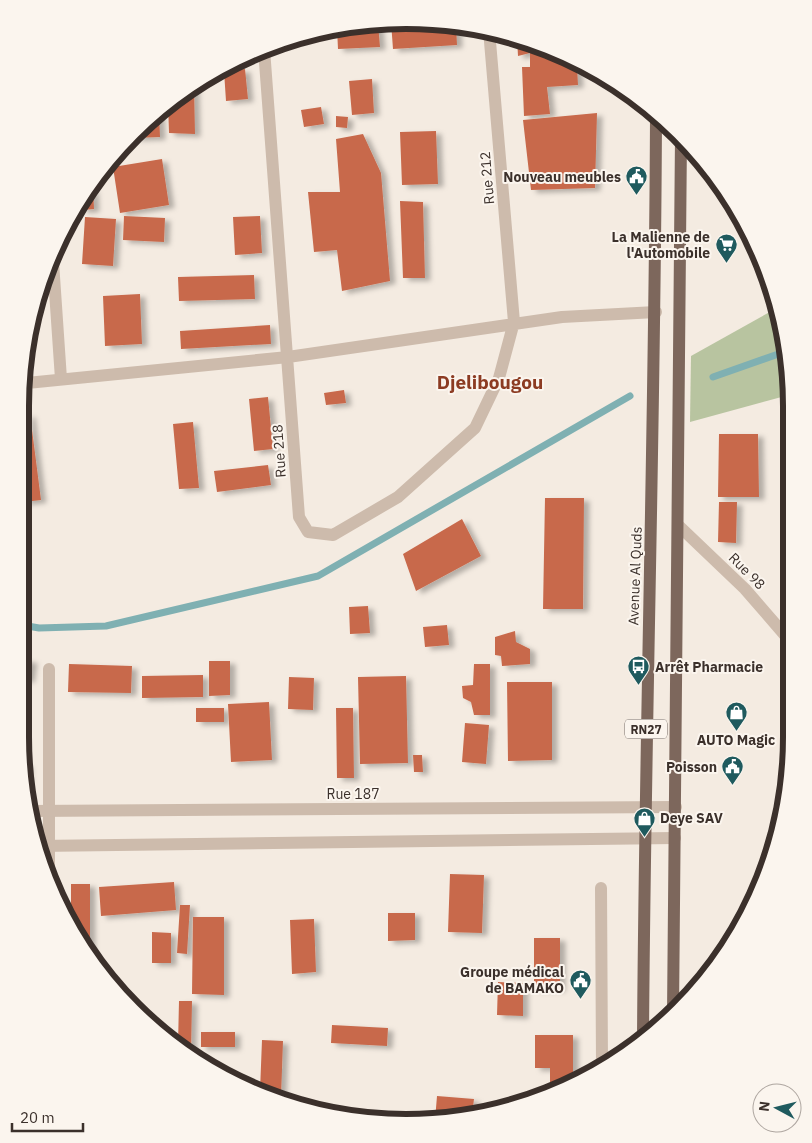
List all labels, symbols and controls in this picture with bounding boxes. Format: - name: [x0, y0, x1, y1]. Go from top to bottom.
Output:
- street label: Rue 212: [476, 151, 498, 205]
- public building icon: Nouveau meubles: [625, 165, 649, 196]
- place label: Nouveau meubles: [503, 168, 621, 186]
- place label: La Malienne de l'Automobile: [611, 228, 710, 262]
- supermarket icon: La Malienne de l'Automobile: [714, 233, 738, 264]
- district label: Djelibougou: [437, 370, 543, 394]
- street label: Rue 218: [268, 424, 290, 478]
- street label: Avenue Al Quds: [624, 526, 646, 626]
- street label: Rue 98: [725, 549, 769, 593]
- bus stop icon: Arrêt Pharmacie: [627, 655, 651, 686]
- place label: Arrêt Pharmacie: [655, 658, 763, 676]
- shop icon: AUTO Magic: [724, 700, 748, 731]
- road number: RN27: [625, 720, 667, 739]
- place label: AUTO Magic: [697, 731, 775, 749]
- public building icon: Poisson: [721, 755, 745, 786]
- place label: Poisson: [666, 758, 717, 776]
- street label: Rue 187: [326, 785, 380, 803]
- shop icon: Deye SAV: [632, 806, 656, 837]
- place label: Deye SAV: [660, 809, 723, 827]
- place label: Groupe médical de BAMAKO: [460, 963, 564, 997]
- public building icon: Groupe médical de BAMAKO: [568, 968, 592, 999]
- north arrow: [752, 1083, 802, 1133]
- scale bar: [12, 1100, 84, 1132]
- text: N: [755, 1100, 774, 1113]
- text: 20 m: [20, 1108, 55, 1127]

